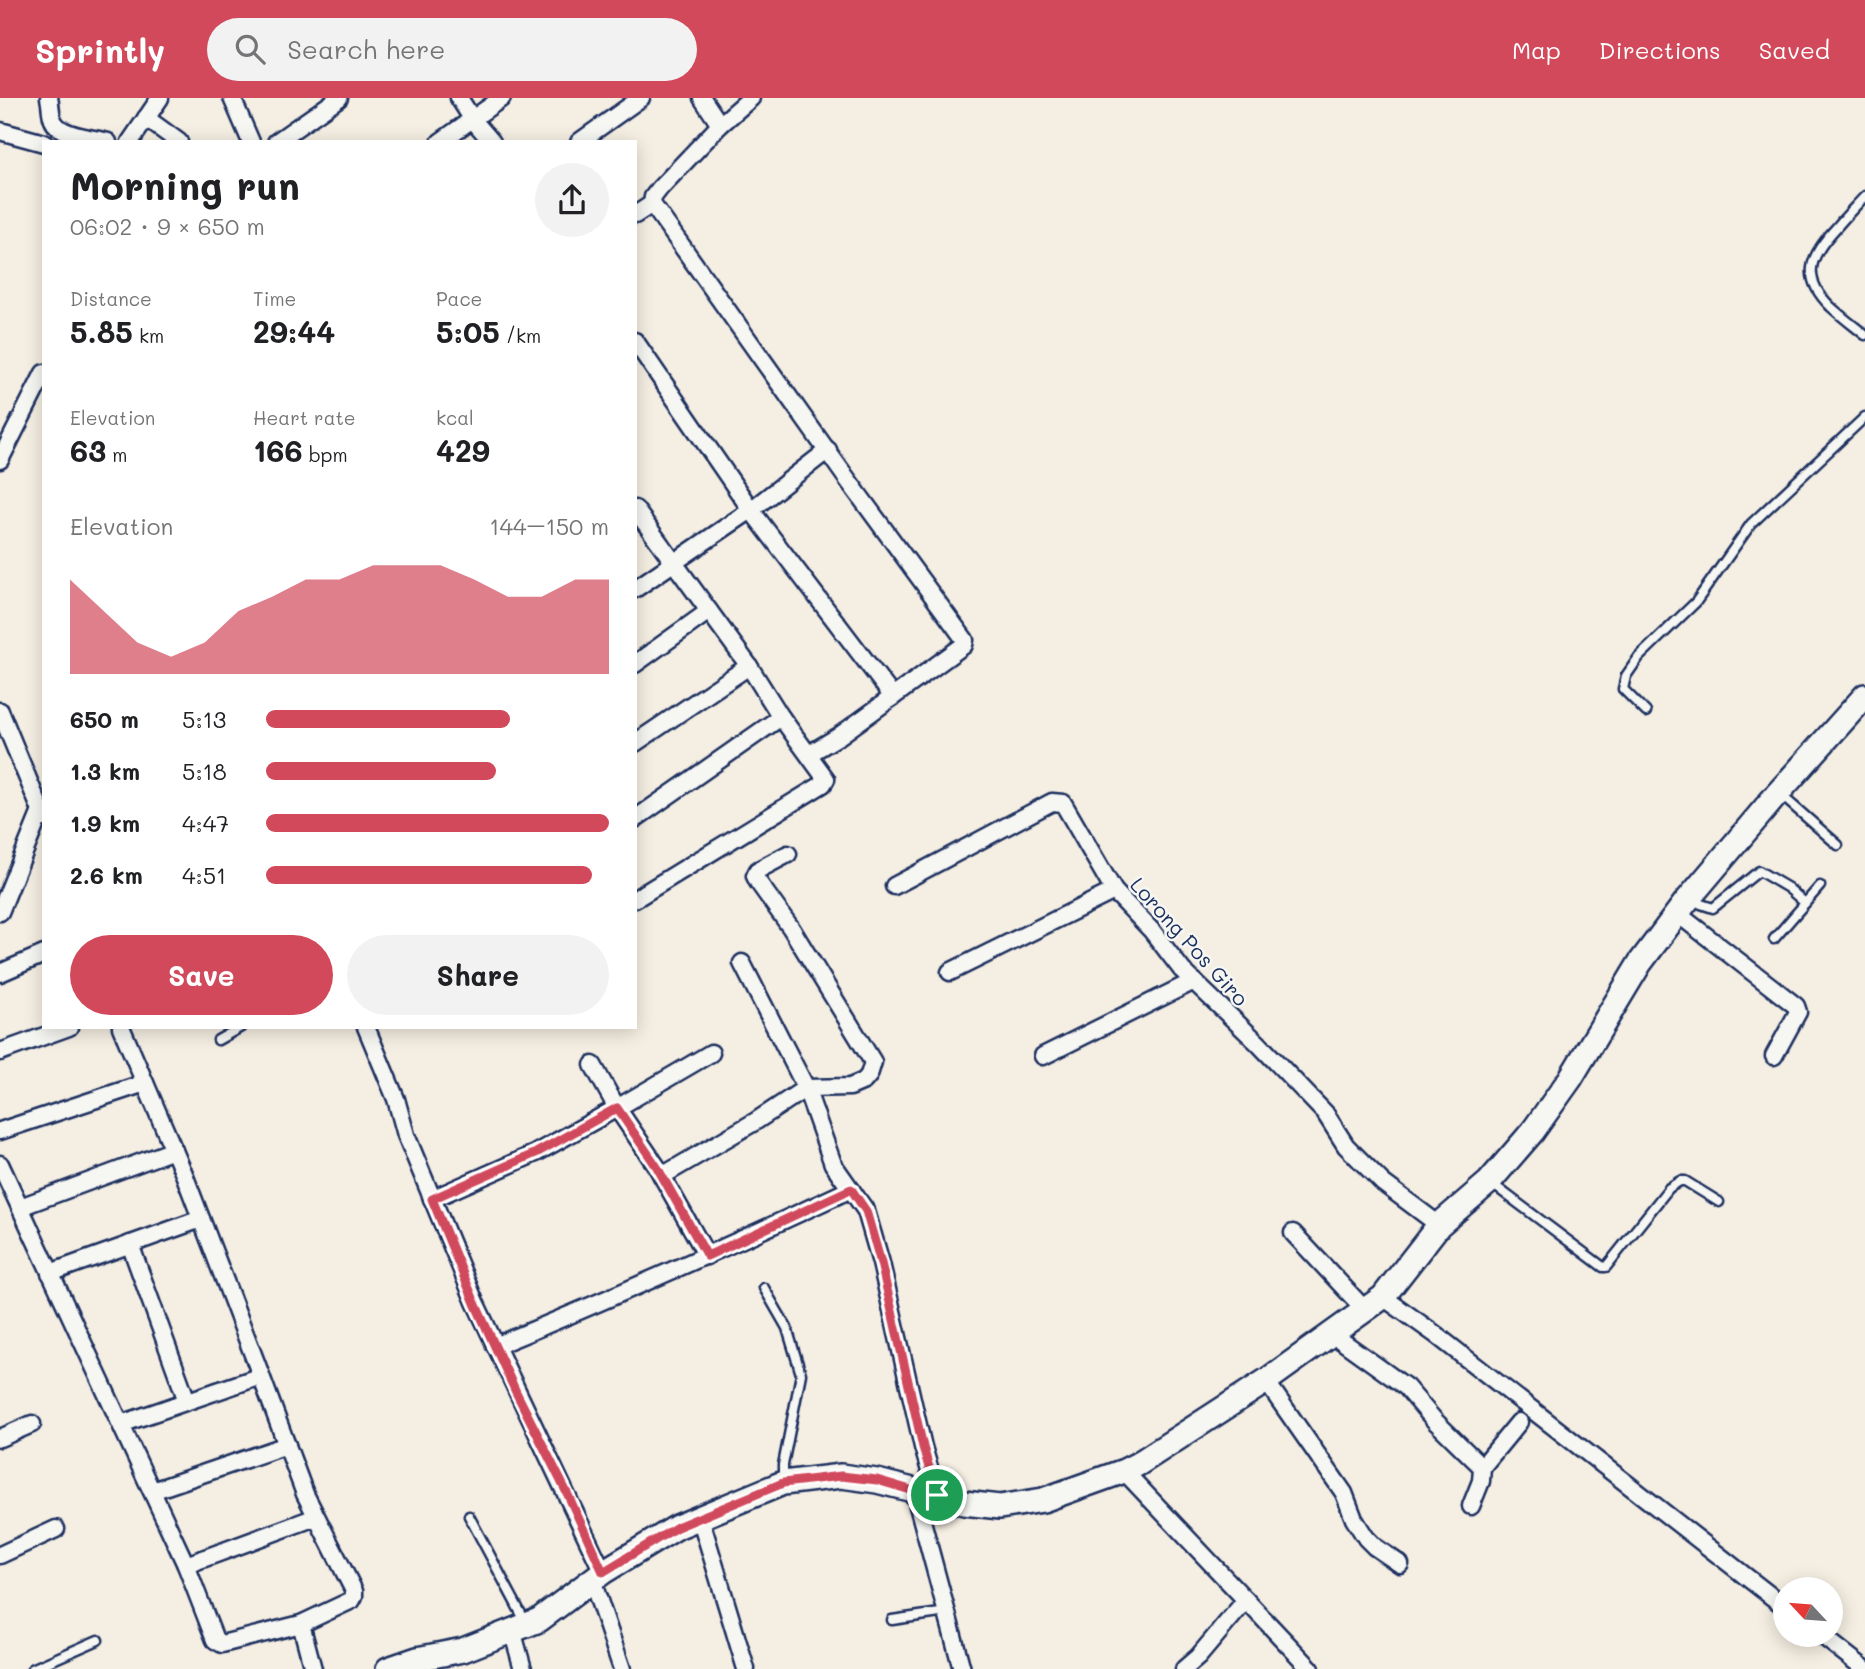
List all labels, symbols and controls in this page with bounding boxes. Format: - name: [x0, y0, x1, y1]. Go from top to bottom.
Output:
- search box: [207, 18, 697, 81]
- text: Sprintly: [35, 28, 165, 71]
- icon: search: [231, 30, 269, 68]
- text: Search here: [287, 32, 445, 66]
- text: Map: [1512, 34, 1561, 65]
- text: Directions: [1599, 34, 1721, 65]
- text: Saved: [1759, 34, 1830, 65]
- text: Morning run: [70, 160, 300, 210]
- button: share: [535, 163, 609, 237]
- text: 06:02 · 9 × 650 m: [70, 211, 265, 241]
- text: Distance: [70, 286, 152, 311]
- text: Time: [253, 286, 296, 311]
- text: Pace: [436, 286, 482, 311]
- text: 5.85: [70, 311, 133, 351]
- text: 29:44: [253, 311, 335, 351]
- text: 5:05: [436, 311, 500, 351]
- text: km: [133, 323, 164, 348]
- text: /km: [500, 323, 541, 348]
- text: Elevation: [70, 405, 155, 430]
- text: Heart rate: [253, 405, 356, 430]
- text: kcal: [436, 405, 474, 430]
- text: 63: [70, 430, 106, 470]
- text: 166: [253, 430, 303, 470]
- text: 429: [436, 430, 490, 470]
- text: m: [106, 442, 127, 467]
- text: bpm: [303, 442, 348, 467]
- text: Elevation: [70, 511, 173, 541]
- text: 144–150 m: [489, 511, 609, 541]
- text: 650 m: [70, 704, 139, 734]
- text: 5:13: [182, 704, 226, 734]
- text: 1.3 km: [70, 756, 140, 786]
- text: 5:18: [182, 756, 227, 786]
- text: 1.9 km: [70, 808, 140, 838]
- text: 4:47: [182, 808, 229, 838]
- text: 2.6 km: [70, 860, 143, 890]
- text: 4:51: [182, 860, 226, 890]
- street label: Lorong Pos Giro: [1125, 871, 1255, 1011]
- button: Save: [70, 935, 333, 1015]
- button: Share: [347, 935, 609, 1015]
- pin: [907, 1465, 967, 1525]
- icon: arrive: [918, 1476, 956, 1514]
- north arrow: [1773, 1577, 1843, 1647]
- map controls: [1773, 1577, 1843, 1647]

